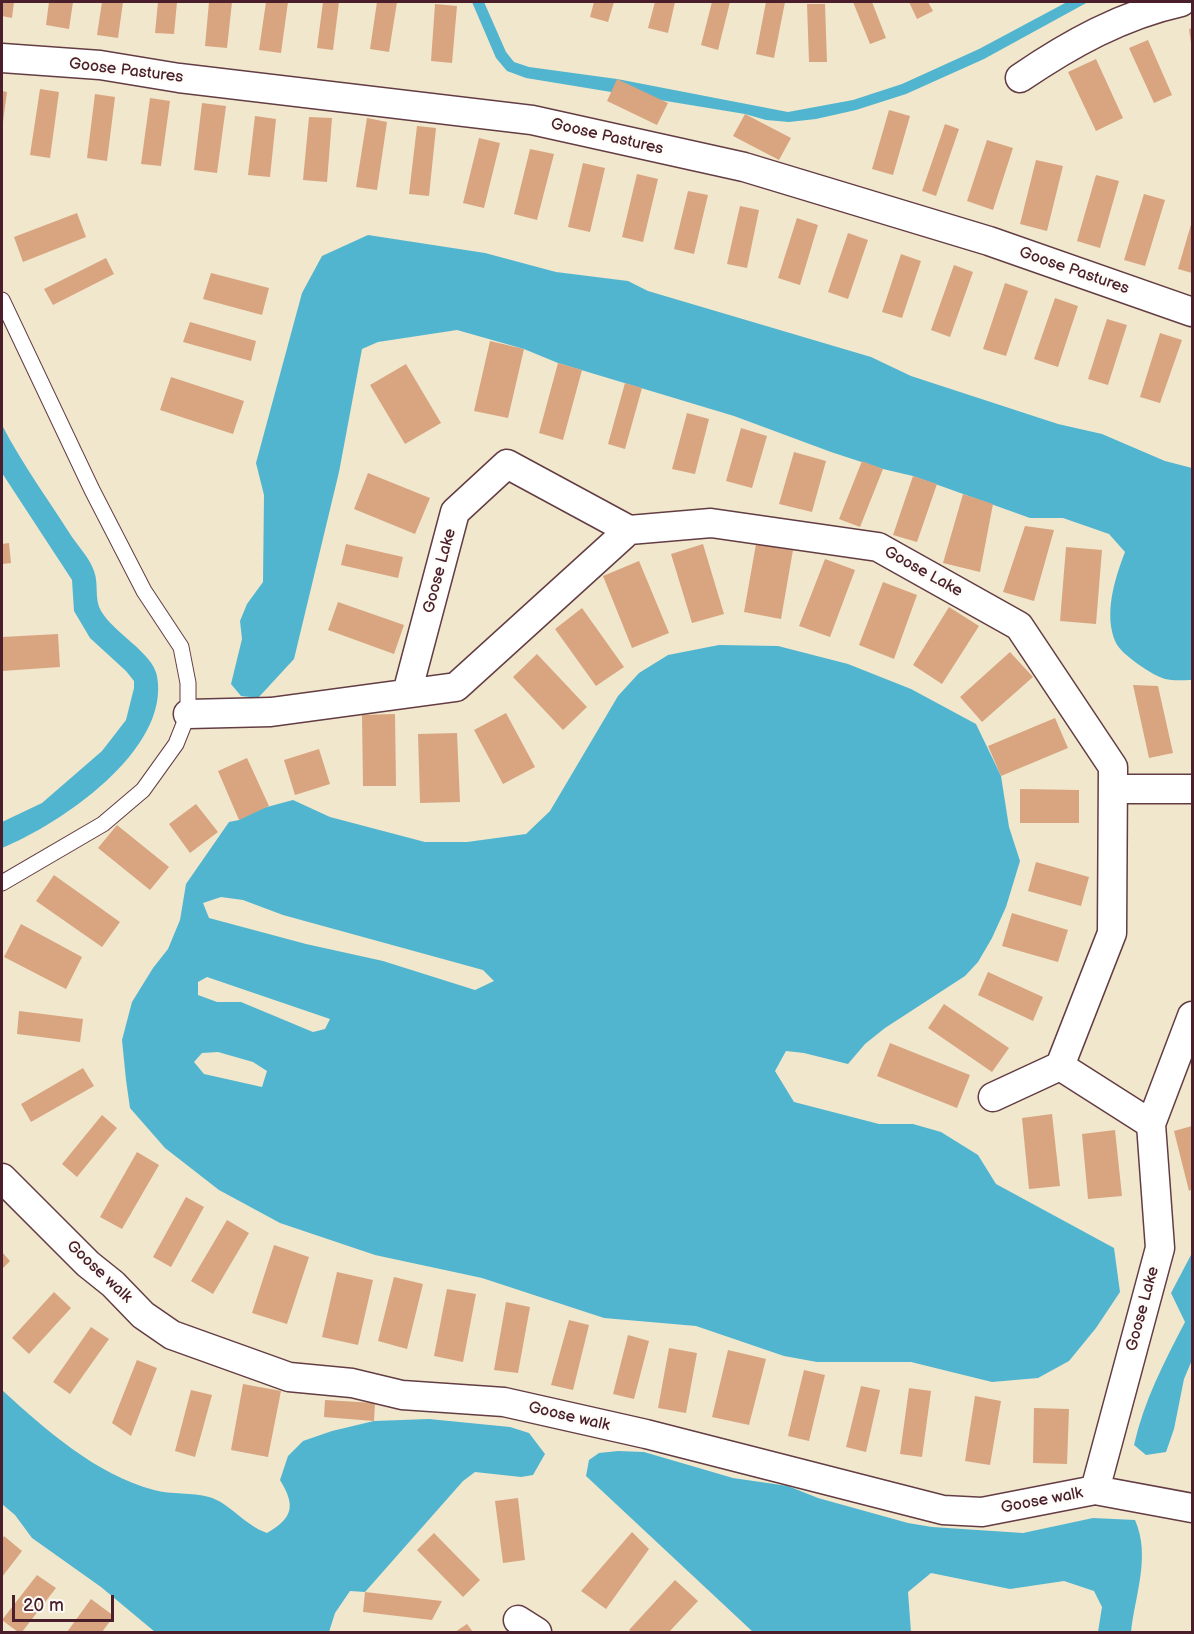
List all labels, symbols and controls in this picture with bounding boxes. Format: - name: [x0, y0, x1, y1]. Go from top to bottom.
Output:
- street label: Goose Pastures: [68, 54, 184, 88]
- street label: Goose Pastures: [549, 115, 665, 159]
- street label: Goose Pastures: [1017, 243, 1131, 299]
- street label: Goose Lake: [420, 527, 460, 615]
- street label: Goose Lake: [880, 543, 966, 601]
- street label: Goose walk: [62, 1237, 136, 1307]
- street label: Goose Lake: [1123, 1265, 1163, 1353]
- street label: Goose walk: [526, 1398, 612, 1436]
- street label: Goose walk: [999, 1484, 1085, 1518]
- scale bar: [15, 1583, 117, 1621]
- text: 20 m: [23, 1595, 64, 1616]

